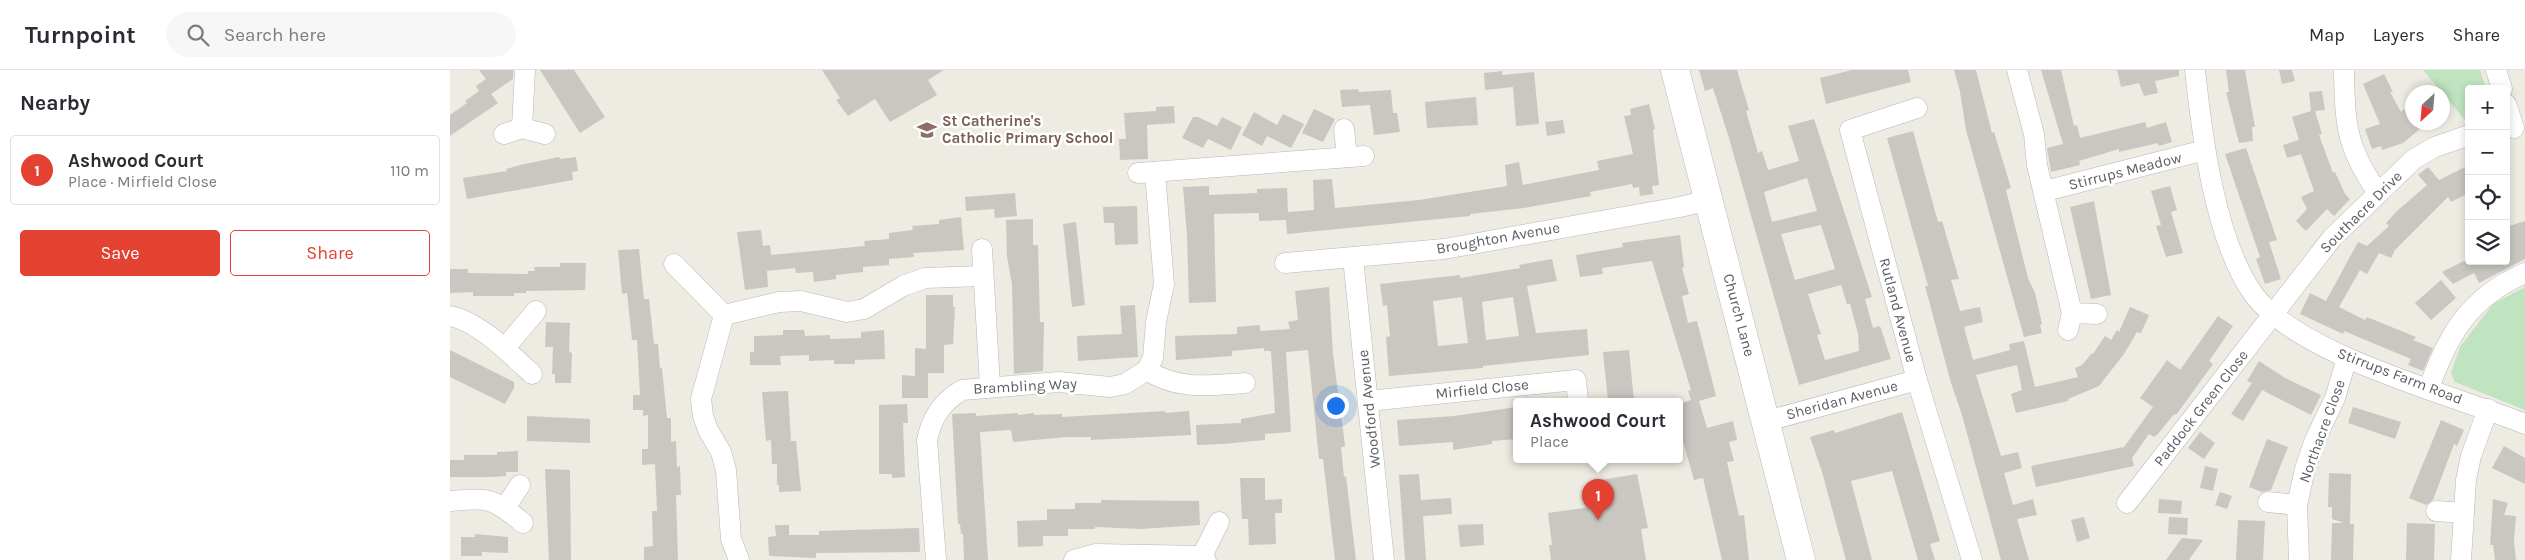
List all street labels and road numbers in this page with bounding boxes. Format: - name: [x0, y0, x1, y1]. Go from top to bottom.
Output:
- street label: Stirrups Meadow: [2067, 148, 2184, 194]
- street label: Southacre Drive: [2316, 167, 2406, 257]
- street label: Broughton Avenue: [1435, 218, 1561, 258]
- street label: Rutland Avenue: [1875, 256, 1921, 364]
- street label: Church Lane: [1719, 272, 1759, 358]
- street label: Stirrups Farm Road: [2335, 344, 2465, 408]
- street label: Paddock Green Close: [2150, 346, 2252, 470]
- street label: Woodford Avenue: [1354, 349, 1384, 469]
- street label: Brambling Way: [973, 374, 1077, 398]
- street label: Mirfield Close: [1434, 375, 1530, 403]
- street label: Sheridan Avenue: [1784, 376, 1900, 424]
- street label: Northacre Close: [2295, 377, 2349, 485]

